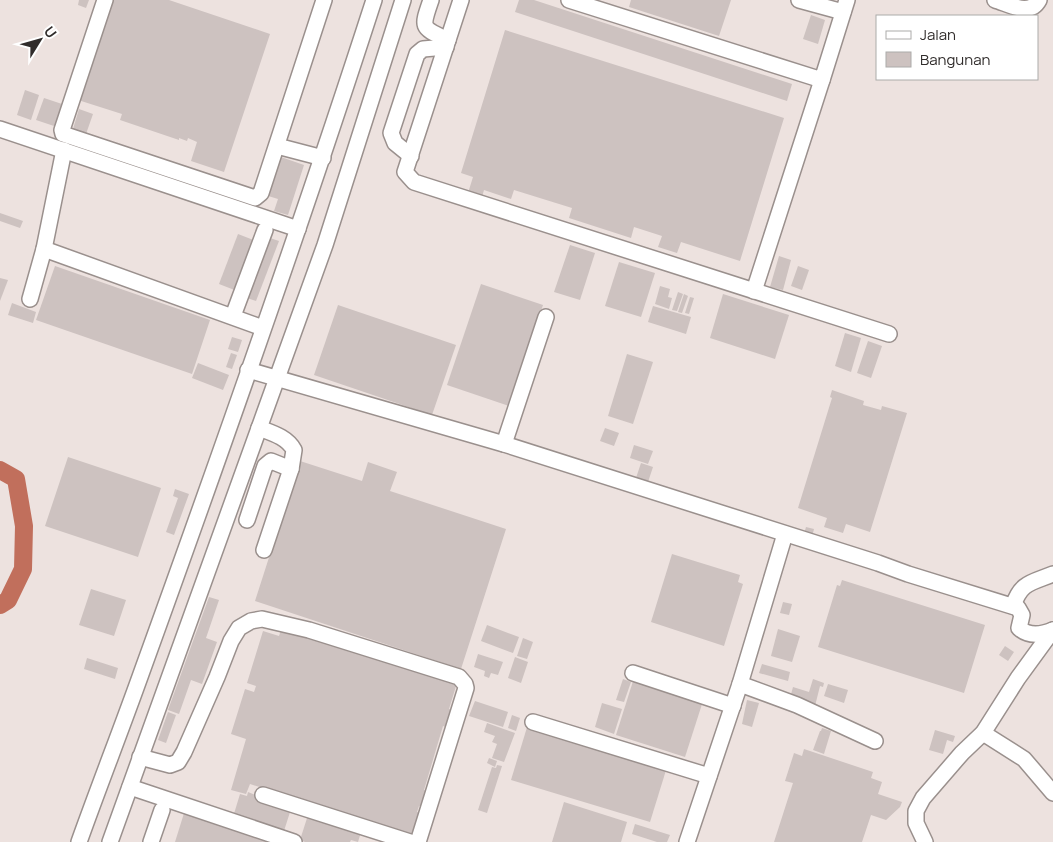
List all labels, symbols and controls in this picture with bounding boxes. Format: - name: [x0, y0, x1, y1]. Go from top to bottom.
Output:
- north arrow: [15, 15, 65, 65]
- legend: [876, 15, 1038, 80]
- text: U: [40, 22, 61, 42]
- text: Jalan: [920, 24, 956, 45]
- text: Bangunan: [920, 49, 990, 70]

